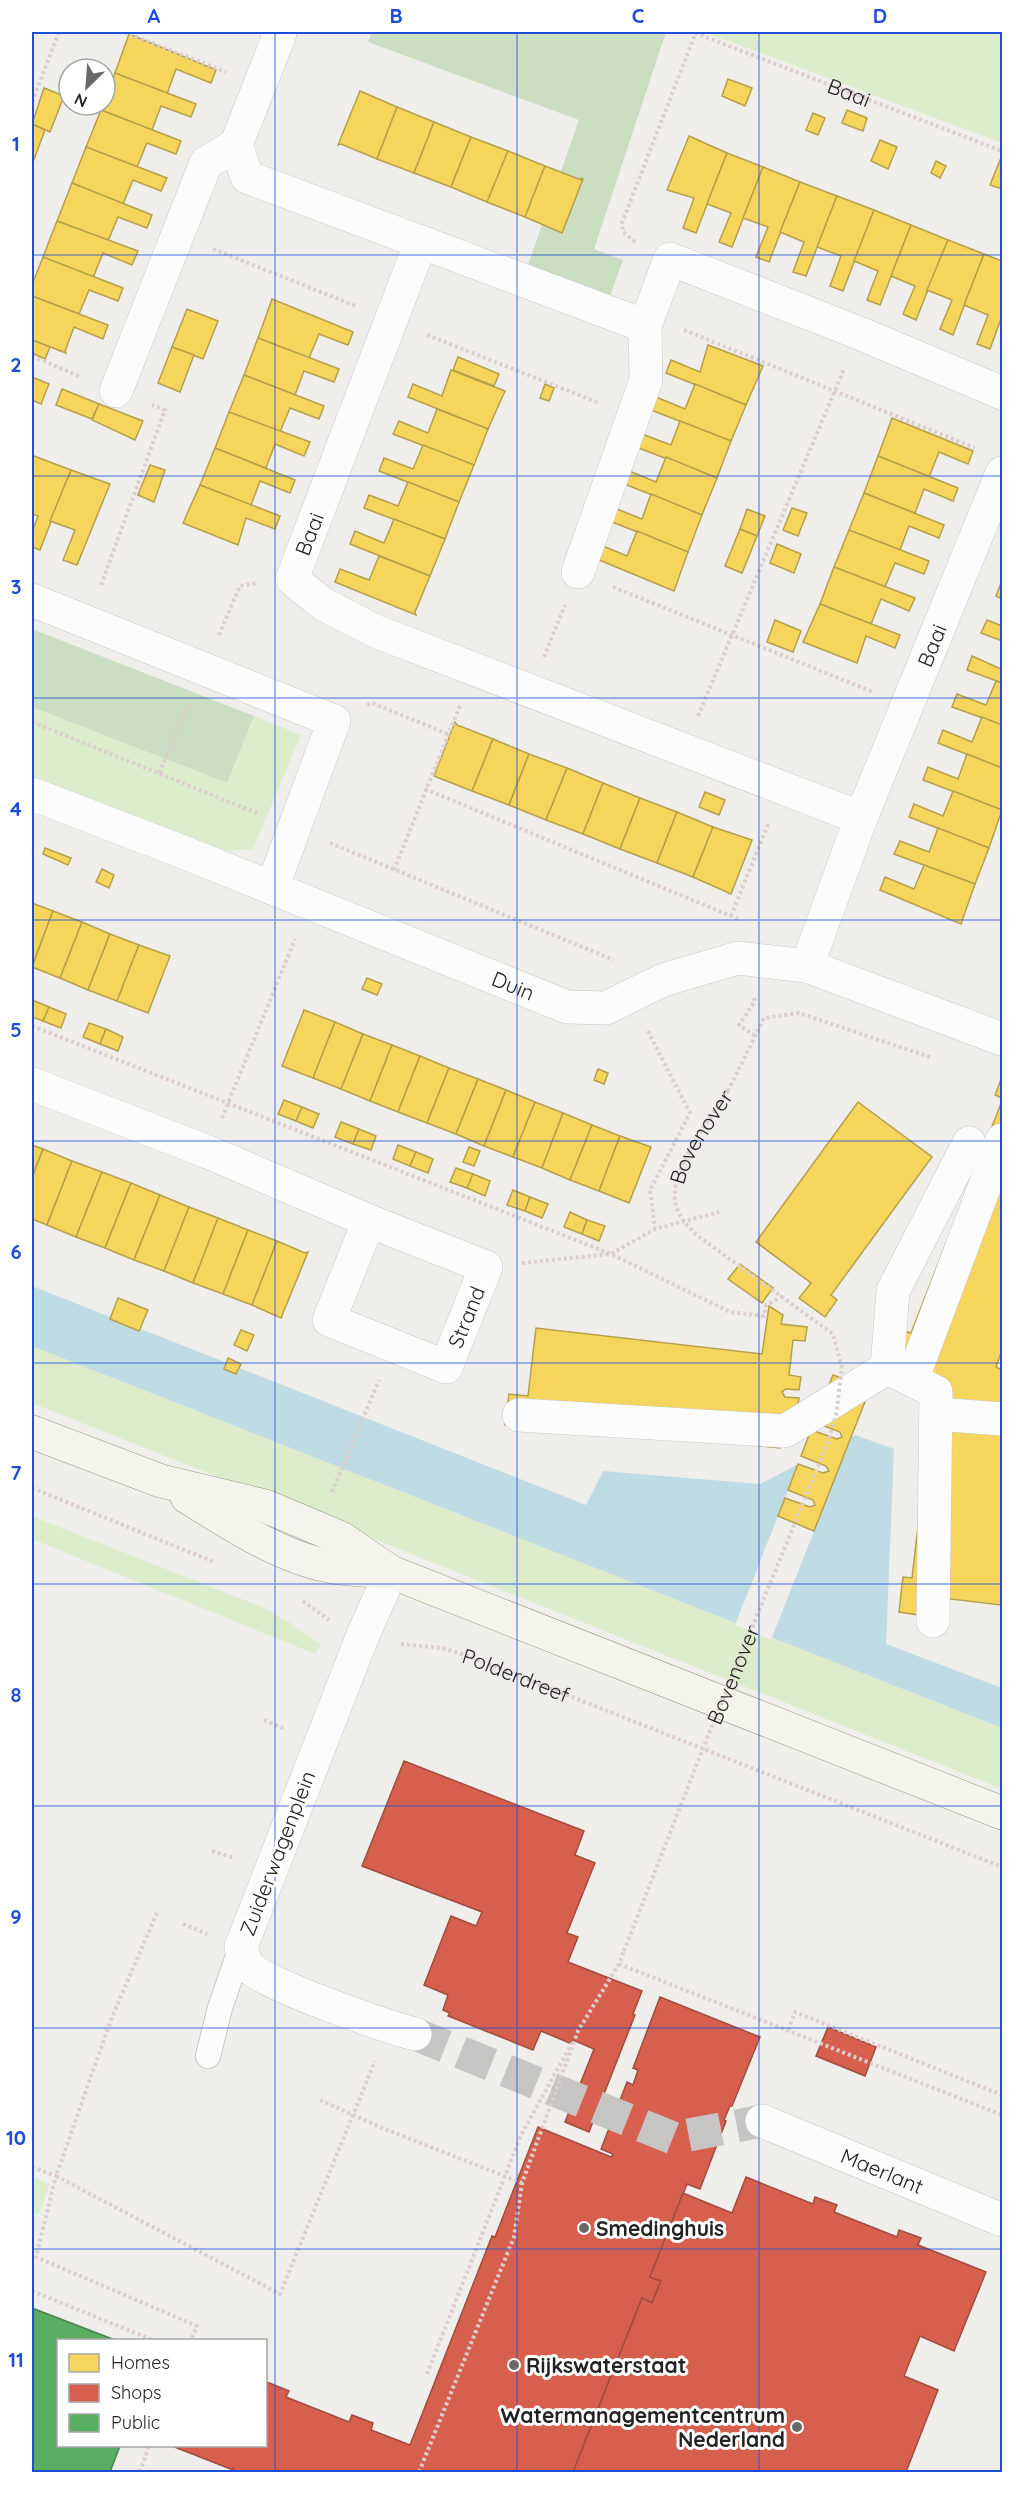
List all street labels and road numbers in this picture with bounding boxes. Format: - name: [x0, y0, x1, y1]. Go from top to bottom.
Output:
- street label: Baai: [824, 72, 874, 112]
- street label: Baai: [289, 509, 329, 559]
- street label: Baai: [911, 620, 952, 671]
- street label: Duin: [488, 965, 538, 1006]
- street label: Bovenover: [664, 1085, 738, 1187]
- street label: Strand: [442, 1282, 490, 1352]
- street label: Bovenover: [701, 1621, 765, 1728]
- street label: Polderdreef: [459, 1642, 574, 1708]
- street label: Zuiderwagenplein: [234, 1767, 320, 1939]
- street label: Maerlant: [837, 2142, 927, 2199]

